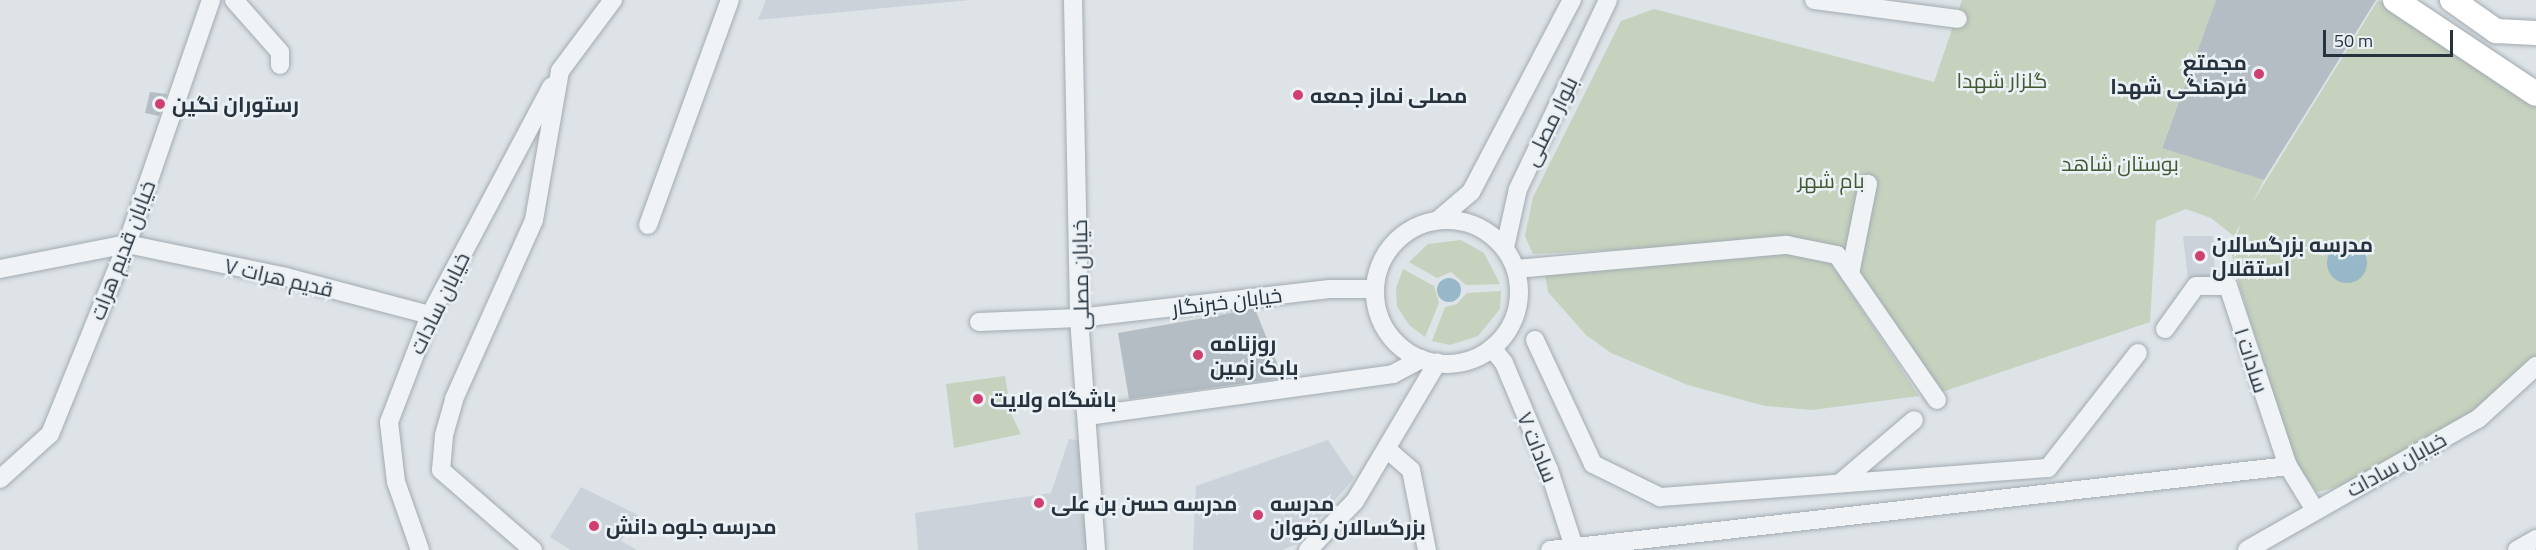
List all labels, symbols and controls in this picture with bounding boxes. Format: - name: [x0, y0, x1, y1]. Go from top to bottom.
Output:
- scale bar: [2326, 18, 2456, 56]
- text: 50 m: [2334, 27, 2373, 54]
- place label: مجمتع فرهنگی شهدا: [2110, 49, 2247, 99]
- park label: گلزار شهدا: [1957, 67, 2047, 93]
- marker: مجمتع فرهنگی شهدا: [2252, 67, 2266, 81]
- street label: بلوار مصلی: [1518, 72, 1582, 170]
- place label: مصلی نماز جمعه: [1310, 82, 1467, 108]
- marker: مصلی نماز جمعه: [1291, 88, 1305, 102]
- place label: رستوران نگین: [172, 91, 299, 117]
- marker: رستوران نگین: [153, 97, 167, 111]
- park label: بوستان شاهد: [2061, 150, 2179, 176]
- park label: بام شهر: [1797, 167, 1865, 193]
- street label: خیابان قدیم هرات: [84, 177, 160, 323]
- street label: خیابان مصلی: [1066, 219, 1094, 331]
- place label: مدرسه بزرگسالان استقلال: [2212, 231, 2373, 281]
- street label: خیابان سادات: [403, 248, 475, 358]
- marker: مدرسه بزرگسالان استقلال: [2193, 249, 2207, 263]
- street label: قدیم هرات ۷: [222, 252, 336, 302]
- street label: خیابان خبرنگار: [1171, 282, 1283, 320]
- street label: سادات ۱: [2230, 324, 2274, 396]
- place label: روزنامه بابک زمین: [1210, 330, 1299, 380]
- marker: روزنامه بابک زمین: [1191, 348, 1205, 362]
- place label: باشگاه ولایت: [990, 386, 1117, 412]
- marker: باشگاه ولایت: [971, 392, 985, 406]
- street label: سادات ۷: [1513, 408, 1563, 486]
- street label: خیابان سادات: [2342, 426, 2450, 502]
- place label: مدرسه حسن بن علی: [1051, 490, 1238, 516]
- place label: مدرسه بزرگسالان رضوان: [1270, 490, 1426, 540]
- marker: مدرسه حسن بن علی: [1032, 496, 1046, 510]
- marker: مدرسه بزرگسالان رضوان: [1251, 508, 1265, 522]
- place label: مدرسه جلوه دانش: [606, 513, 777, 539]
- marker: مدرسه جلوه دانش: [587, 519, 601, 533]

